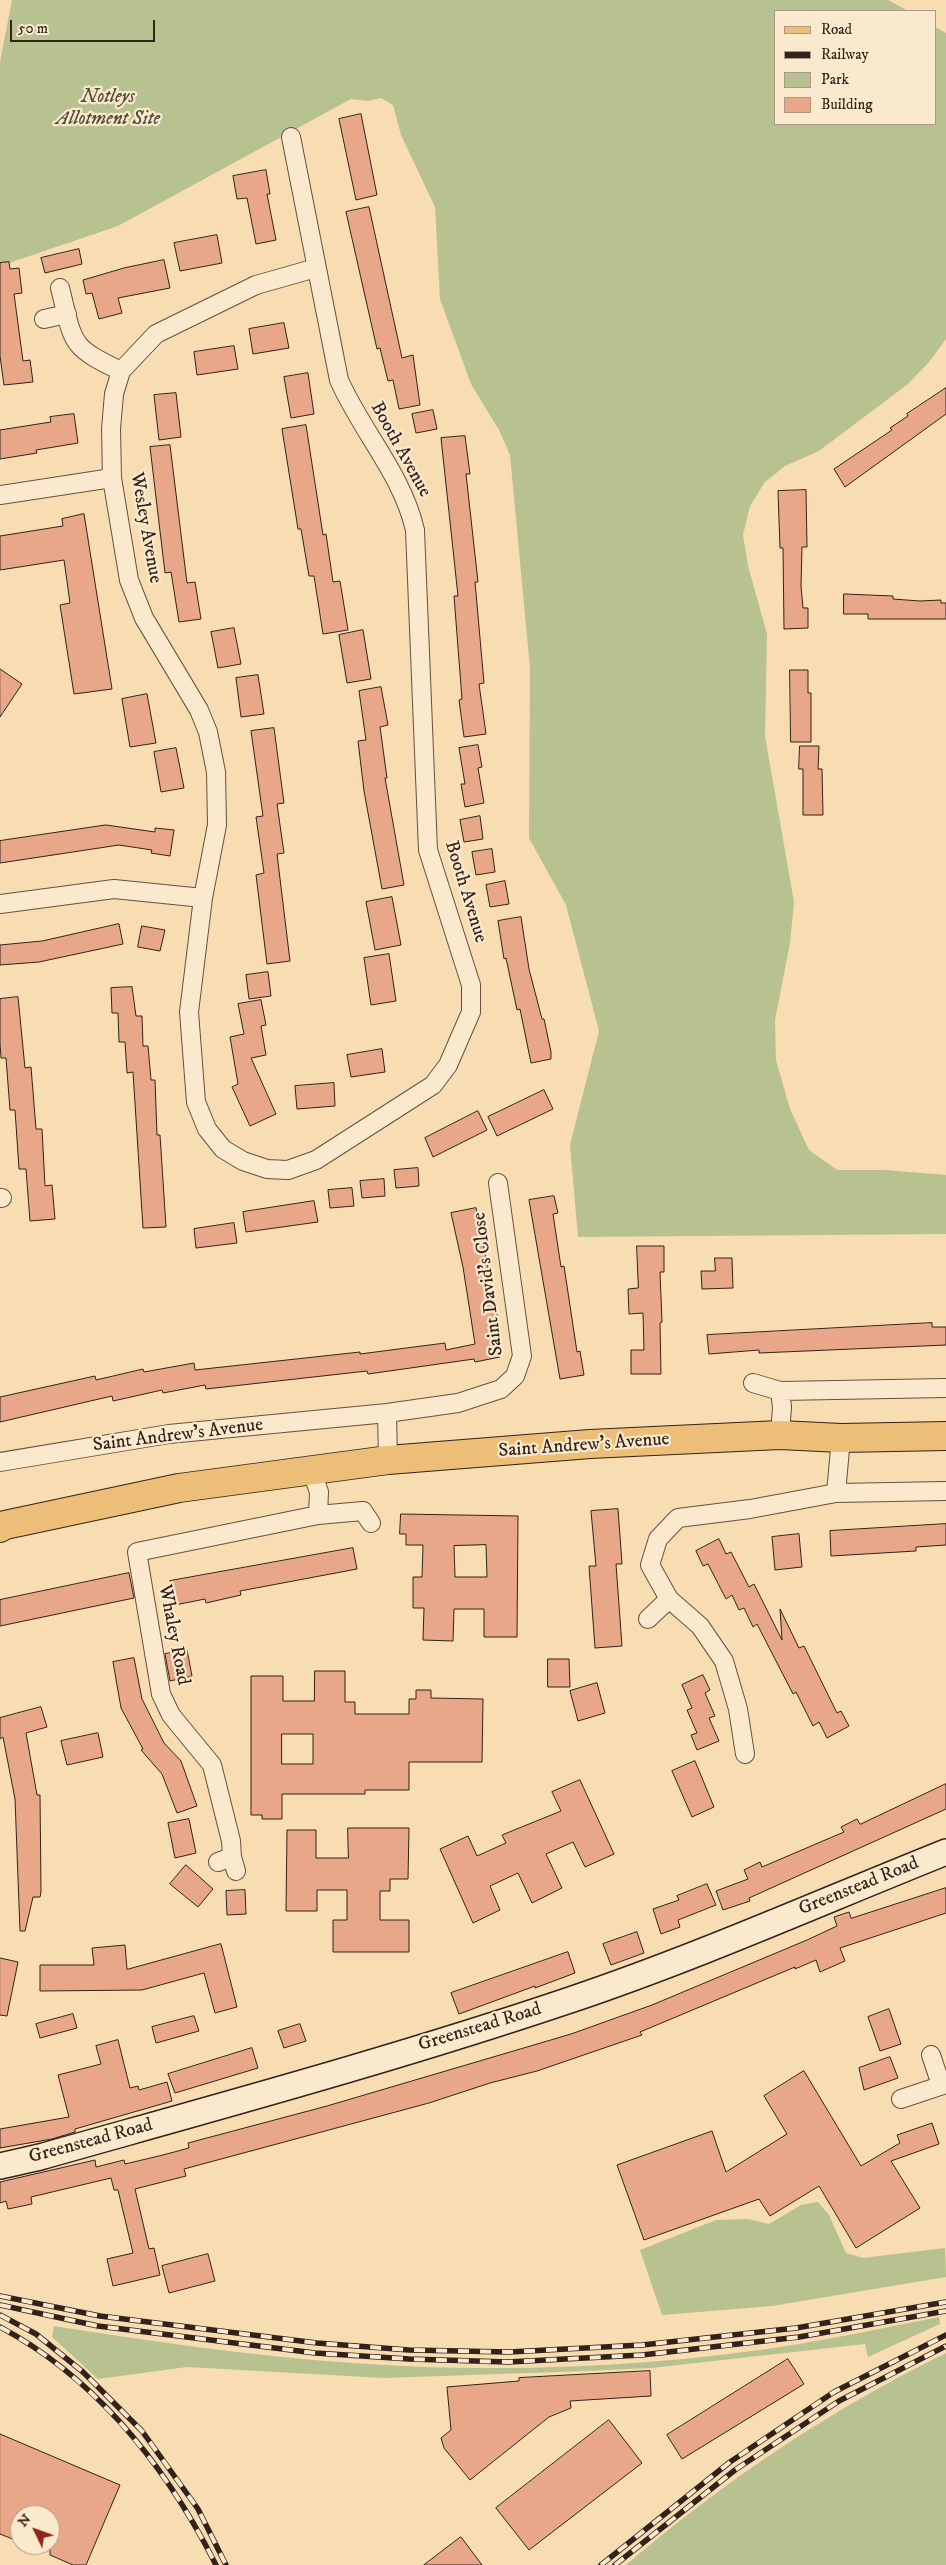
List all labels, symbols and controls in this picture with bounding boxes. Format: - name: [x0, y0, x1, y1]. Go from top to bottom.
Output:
- scale bar: [12, 10, 158, 42]
- legend: [774, 10, 936, 125]
- text: 50 m: [18, 19, 48, 38]
- text: Road: [821, 20, 852, 39]
- text: Railway: [821, 45, 869, 64]
- text: Park: [821, 70, 849, 89]
- park label: Notleys Allotment Site: [56, 87, 160, 131]
- text: Building: [821, 95, 873, 114]
- street label: Booth Avenue: [364, 398, 436, 502]
- street label: Wesley Avenue: [124, 471, 166, 585]
- street label: Booth Avenue: [439, 838, 491, 946]
- street label: Saint David's Close: [469, 1211, 509, 1357]
- street label: Saint Andrew's Avenue: [92, 1414, 264, 1458]
- street label: Saint Andrew's Avenue: [498, 1429, 670, 1463]
- street label: Whaley Road: [152, 1583, 194, 1687]
- street label: Greenstead Road: [796, 1853, 922, 1921]
- street label: Greenstead Road: [416, 1998, 544, 2058]
- street label: Greenstead Road: [27, 2115, 155, 2169]
- north arrow: [10, 2505, 60, 2555]
- text: N: [14, 2510, 35, 2531]

